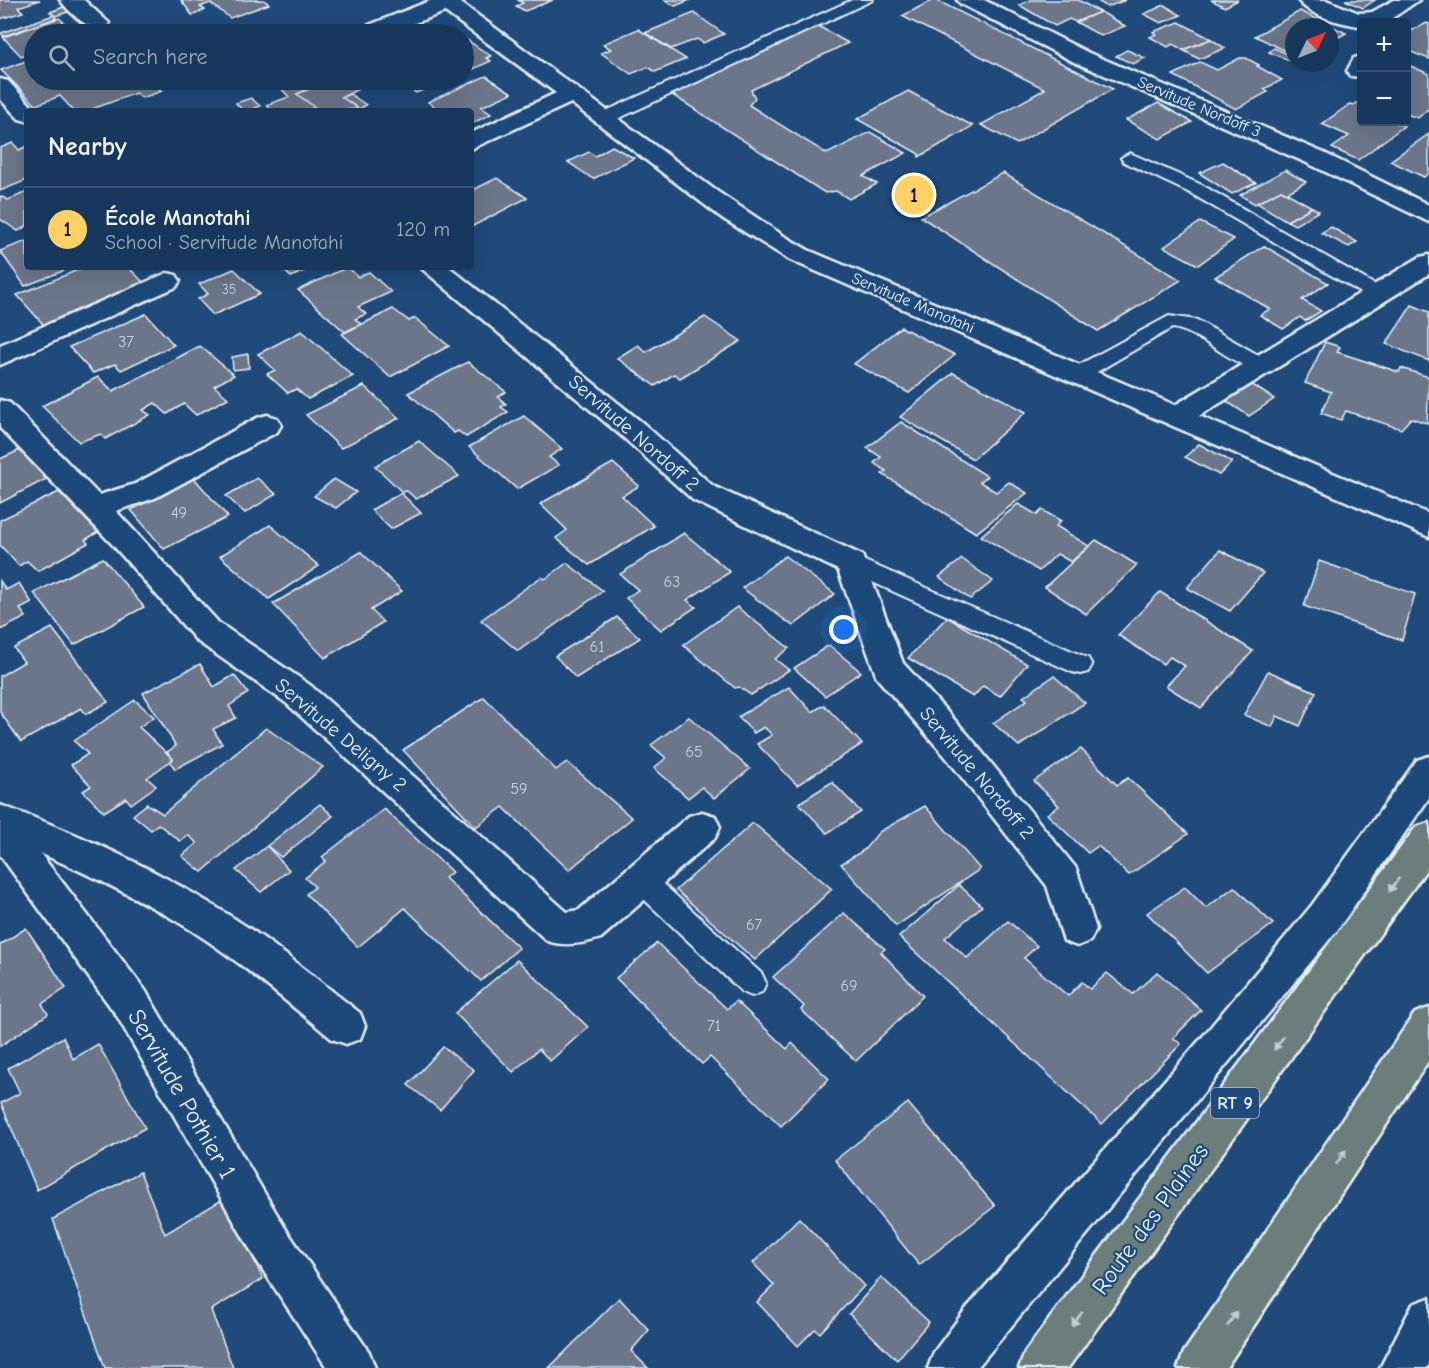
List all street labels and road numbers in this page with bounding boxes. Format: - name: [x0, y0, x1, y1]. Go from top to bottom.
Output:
- street label: Servitude Nordoff 3: [1135, 73, 1263, 141]
- street label: Servitude Manotahi: [849, 269, 977, 337]
- street label: Servitude Nordoff 2: [564, 370, 704, 496]
- street label: Servitude Deligny 2: [271, 673, 411, 797]
- street label: Servitude Nordoff 2: [915, 702, 1039, 844]
- street label: Servitude Pothier 1: [122, 1004, 242, 1184]
- road number: RT 9: [1211, 1088, 1259, 1118]
- street label: Route des Plaines: [1086, 1138, 1214, 1300]

